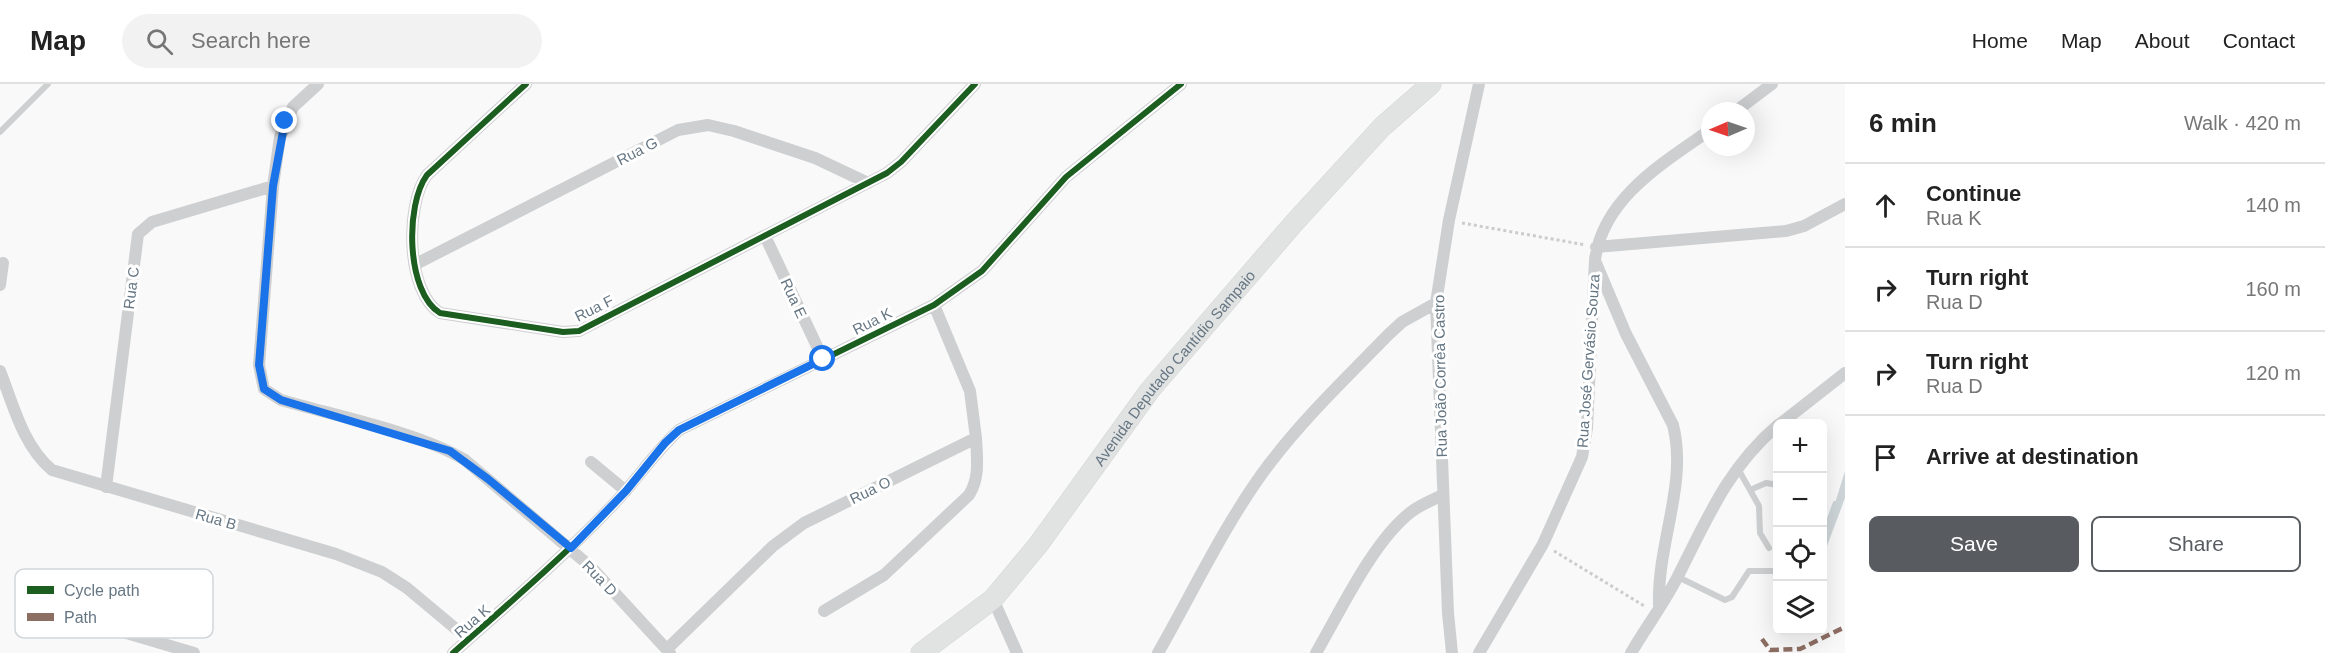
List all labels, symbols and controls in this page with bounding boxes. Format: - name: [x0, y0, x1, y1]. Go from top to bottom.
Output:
- search box: [122, 14, 542, 68]
- text: Map: [30, 25, 86, 56]
- icon: search: [143, 25, 176, 58]
- text: Search here: [191, 28, 311, 53]
- text: Home: [1972, 29, 2028, 52]
- text: Map: [2061, 29, 2102, 52]
- text: About: [2135, 29, 2190, 52]
- text: Contact: [2223, 29, 2295, 52]
- north arrow: [1701, 102, 1755, 156]
- route end: [271, 107, 297, 133]
- text: 6 min: [1869, 108, 1937, 138]
- text: Walk · 420 m: [2184, 112, 2301, 134]
- street label: Rua G: [614, 134, 660, 168]
- text: Continue: [1926, 181, 2021, 206]
- icon: ahead: [1869, 189, 1902, 222]
- text: 140 m: [2245, 194, 2301, 216]
- text: Rua K: [1926, 207, 1982, 229]
- text: Turn right: [1926, 265, 2028, 290]
- street label: Rua C: [120, 266, 142, 310]
- street label: Avenida Deputado Cantídio Sampaio: [1090, 266, 1258, 469]
- street label: Rua José Gervásio Souza: [1573, 273, 1603, 449]
- icon: right: [1869, 273, 1902, 306]
- street label: Rua E: [777, 276, 811, 320]
- text: 160 m: [2245, 278, 2301, 300]
- street label: Rua F: [572, 291, 616, 325]
- text: Rua D: [1926, 291, 1983, 313]
- street label: Rua João Corrêa Castro: [1430, 295, 1450, 457]
- street label: Rua K: [850, 304, 894, 338]
- route start: [809, 345, 835, 371]
- text: Turn right: [1926, 349, 2028, 374]
- icon: right: [1869, 357, 1902, 390]
- text: 120 m: [2245, 362, 2301, 384]
- text: Rua D: [1926, 375, 1983, 397]
- map controls: [1773, 419, 1827, 635]
- button: +: [1773, 419, 1827, 473]
- icon: arrive: [1869, 441, 1902, 474]
- text: Arrive at destination: [1926, 444, 2139, 469]
- street label: Rua O: [847, 473, 893, 507]
- button: −: [1773, 473, 1827, 527]
- street label: Rua B: [194, 505, 238, 533]
- button: Save: [1869, 516, 2079, 572]
- button: Share: [2091, 516, 2301, 572]
- button: locate: [1773, 527, 1827, 581]
- street label: Rua D: [579, 557, 621, 599]
- legend: [15, 569, 213, 638]
- button: layers: [1773, 581, 1827, 635]
- text: Cycle path: [64, 582, 140, 599]
- street label: Rua K: [451, 601, 493, 641]
- text: Path: [64, 609, 97, 626]

